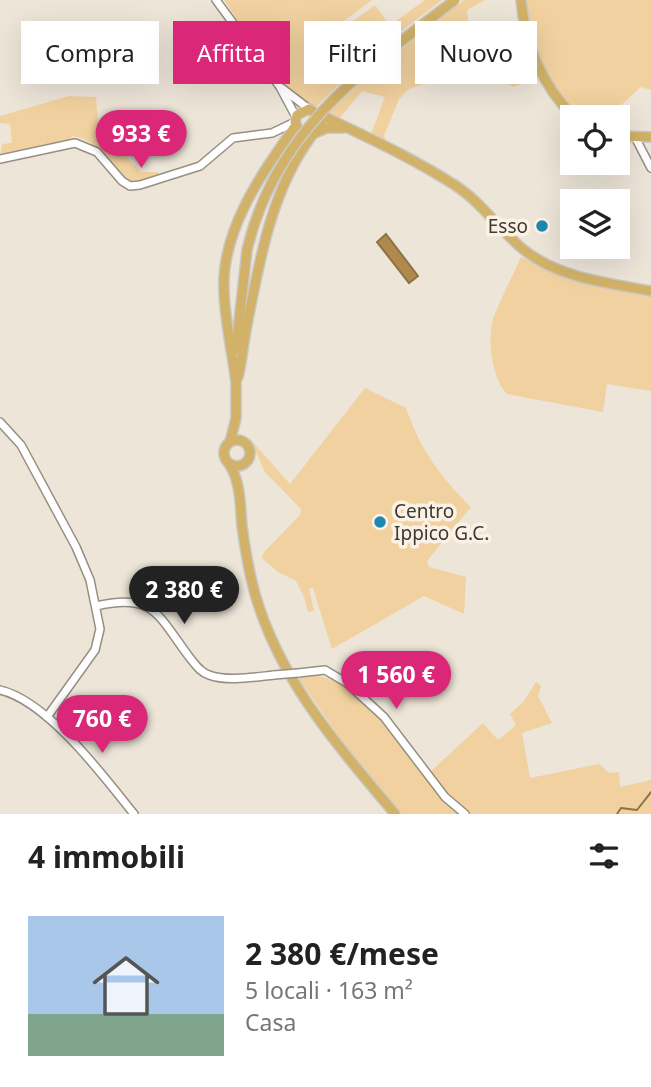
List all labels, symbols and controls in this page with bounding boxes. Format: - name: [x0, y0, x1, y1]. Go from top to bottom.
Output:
- chip: Compra: [21, 21, 159, 84]
- chip: Affitta: [173, 21, 290, 84]
- chip: Filtri: [304, 21, 401, 84]
- chip: Nuovo: [415, 21, 537, 84]
- map controls: [560, 105, 630, 259]
- button: locate: [560, 105, 630, 175]
- pin: 933 €: [92, 110, 190, 170]
- text: 933 €: [112, 117, 170, 149]
- button: layers: [560, 189, 630, 259]
- place label: Esso: [488, 213, 528, 239]
- marker: Esso: [534, 218, 550, 234]
- place label: Centro Ippico G.C.: [394, 498, 489, 546]
- marker: Centro Ippico G.C.: [372, 514, 388, 530]
- pin: 2 380 €: [119, 566, 249, 626]
- text: 2 380 €: [145, 573, 223, 605]
- pin: 1 560 €: [331, 652, 461, 711]
- text: 1 560 €: [357, 658, 435, 690]
- pin: 760 €: [53, 696, 151, 755]
- text: 760 €: [73, 702, 131, 734]
- text: 4 immobili: [28, 836, 185, 877]
- icon: filters: [585, 837, 623, 875]
- text: 2 380 €/mese: [245, 933, 439, 974]
- icon: home: [84, 944, 168, 1028]
- text: 5 locali · 163 m²: [245, 974, 413, 1006]
- text: Casa: [245, 1006, 296, 1038]

